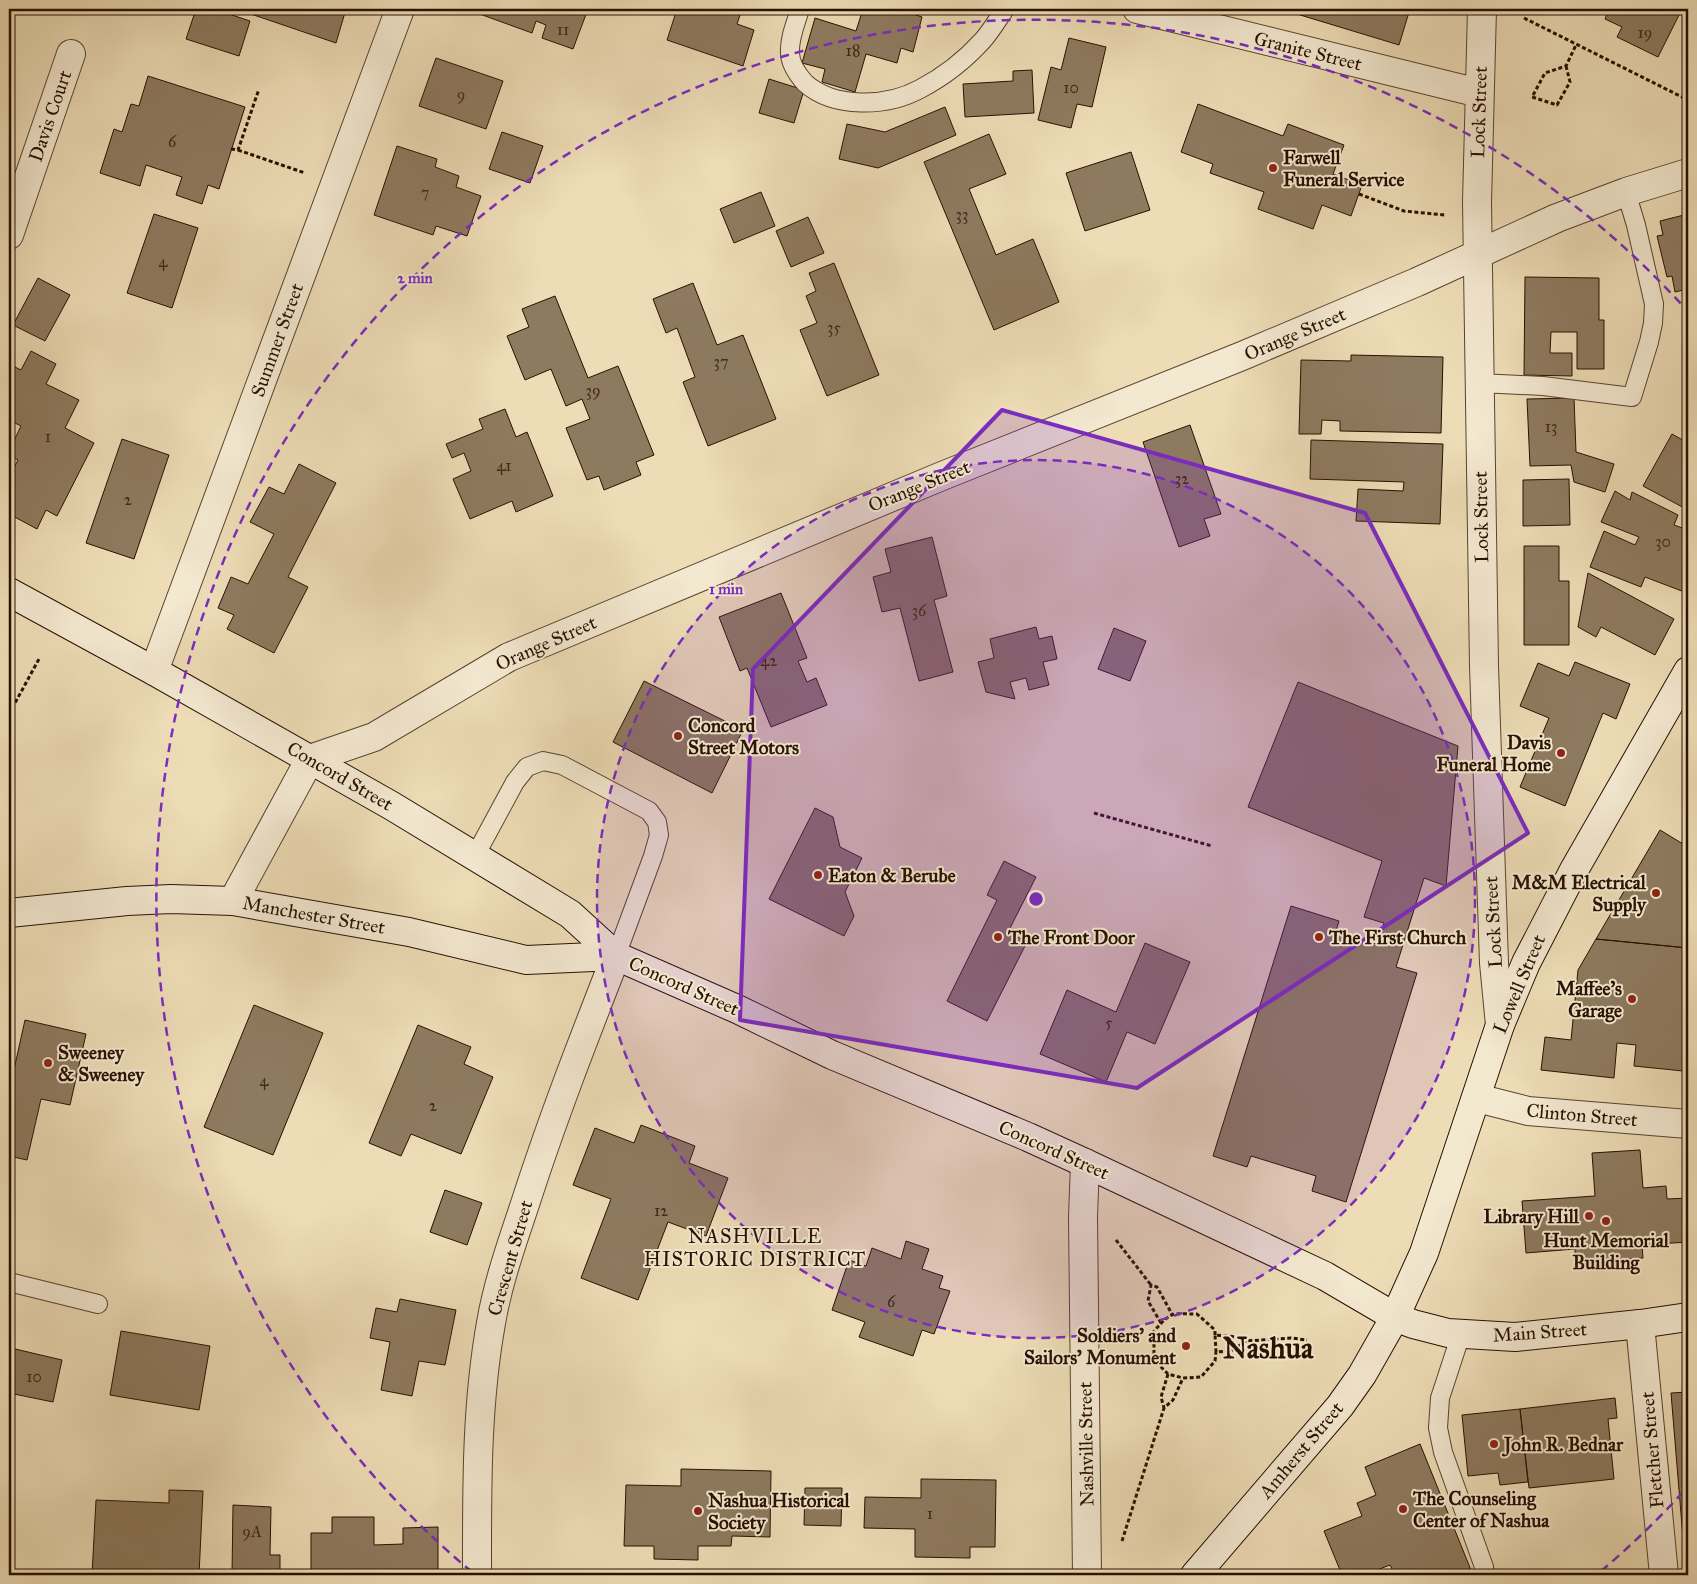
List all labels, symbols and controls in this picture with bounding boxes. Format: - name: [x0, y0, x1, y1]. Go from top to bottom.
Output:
- house number: 11: [557, 20, 569, 39]
- house number: 19: [1638, 23, 1652, 42]
- street label: Granite Street: [1252, 26, 1365, 76]
- house number: 18: [846, 41, 860, 60]
- street label: Lock Street: [1466, 65, 1492, 158]
- street label: Davis Court: [24, 67, 76, 165]
- house number: 10: [1063, 78, 1079, 97]
- house number: 9: [457, 85, 465, 104]
- house number: 6: [168, 132, 177, 151]
- place label: Farwell Funeral Service: [1283, 146, 1404, 191]
- marker: Farwell Funeral Service: [1267, 162, 1279, 174]
- house number: 7: [421, 183, 429, 202]
- house number: 33: [956, 205, 968, 224]
- house number: 4: [159, 252, 169, 271]
- text: 2 min: [397, 269, 434, 287]
- street label: Summer Street: [246, 280, 308, 400]
- street label: Orange Street: [1241, 302, 1350, 367]
- house number: 35: [827, 318, 841, 337]
- house number: 37: [714, 352, 728, 371]
- house number: 39: [586, 381, 601, 400]
- house number: 13: [1545, 417, 1557, 436]
- house number: 1: [45, 427, 51, 446]
- street label: Orange Street: [865, 455, 974, 518]
- house number: 41: [496, 456, 512, 475]
- house number: 32: [1175, 469, 1189, 488]
- street label: Lock Street: [1469, 471, 1493, 563]
- house number: 2: [124, 490, 132, 509]
- house number: 30: [1655, 532, 1671, 551]
- text: 1 min: [709, 580, 744, 598]
- house number: 36: [912, 601, 927, 620]
- street label: Orange Street: [492, 610, 601, 676]
- house number: 42: [761, 651, 778, 670]
- place label: Concord Street Motors: [688, 714, 799, 759]
- marker: Concord Street Motors: [672, 730, 684, 742]
- place label: Davis Funeral Home: [1436, 731, 1551, 776]
- street label: Concord Street: [283, 736, 397, 816]
- marker: Davis Funeral Home: [1555, 747, 1567, 759]
- place label: Eaton & Berube: [828, 864, 956, 887]
- marker: Eaton & Berube: [812, 869, 824, 881]
- place label: M&M Electrical Supply: [1512, 871, 1647, 917]
- street label: Lock Street: [1479, 875, 1507, 968]
- marker: M&M Electrical Supply: [1650, 887, 1662, 899]
- centre of rings: [1027, 890, 1045, 908]
- street label: Manchester Street: [241, 891, 387, 939]
- place label: The Front Door: [1007, 926, 1136, 949]
- place label: The First Church: [1328, 926, 1467, 949]
- marker: The Front Door: [992, 931, 1004, 943]
- marker: The First Church: [1313, 931, 1325, 943]
- street label: Lowell Street: [1488, 931, 1550, 1037]
- street label: Concord Street: [625, 951, 743, 1021]
- place label: Maffee's Garage: [1556, 977, 1622, 1023]
- marker: Maffee's Garage: [1626, 993, 1638, 1005]
- house number: 5: [1105, 1013, 1113, 1032]
- place label: Sweeney & Sweeney: [58, 1041, 145, 1087]
- marker: Sweeney & Sweeney: [42, 1057, 54, 1069]
- house number: 4: [260, 1071, 270, 1090]
- house number: 2: [429, 1096, 437, 1115]
- street label: Clinton Street: [1525, 1099, 1639, 1131]
- street label: Concord Street: [995, 1115, 1113, 1185]
- street label: Crescent Street: [483, 1197, 538, 1318]
- house number: 12: [654, 1201, 668, 1220]
- place label: Library Hill: [1483, 1205, 1580, 1229]
- marker: Library Hill: [1583, 1210, 1595, 1222]
- marker: Hunt Memorial Building: [1600, 1215, 1612, 1227]
- district label: NASHVILLE HISTORIC DISTRICT: [644, 1224, 866, 1271]
- place label: Hunt Memorial Building: [1543, 1229, 1670, 1275]
- house number: 6: [887, 1292, 896, 1311]
- street label: Main Street: [1492, 1317, 1588, 1347]
- place label: Soldiers' and Sailors' Monument: [1024, 1324, 1176, 1369]
- district label: Nashua: [1223, 1331, 1314, 1366]
- marker: Soldiers' and Sailors' Monument: [1180, 1340, 1192, 1352]
- house number: 10: [26, 1367, 42, 1386]
- street label: Nashville Street: [1073, 1381, 1099, 1507]
- street label: Fletcher Street: [1635, 1390, 1669, 1509]
- street label: Amherst Street: [1253, 1397, 1348, 1504]
- place label: John R. Bednar: [1501, 1433, 1624, 1457]
- marker: John R. Bednar: [1488, 1438, 1500, 1450]
- place label: The Counseling Center of Nashua: [1412, 1487, 1550, 1532]
- place label: Nashua Historical Society: [708, 1489, 851, 1535]
- marker: The Counseling Center of Nashua: [1397, 1503, 1409, 1515]
- house number: 1: [927, 1504, 933, 1523]
- marker: Nashua Historical Society: [692, 1505, 704, 1517]
- house number: 9A: [242, 1522, 262, 1541]

